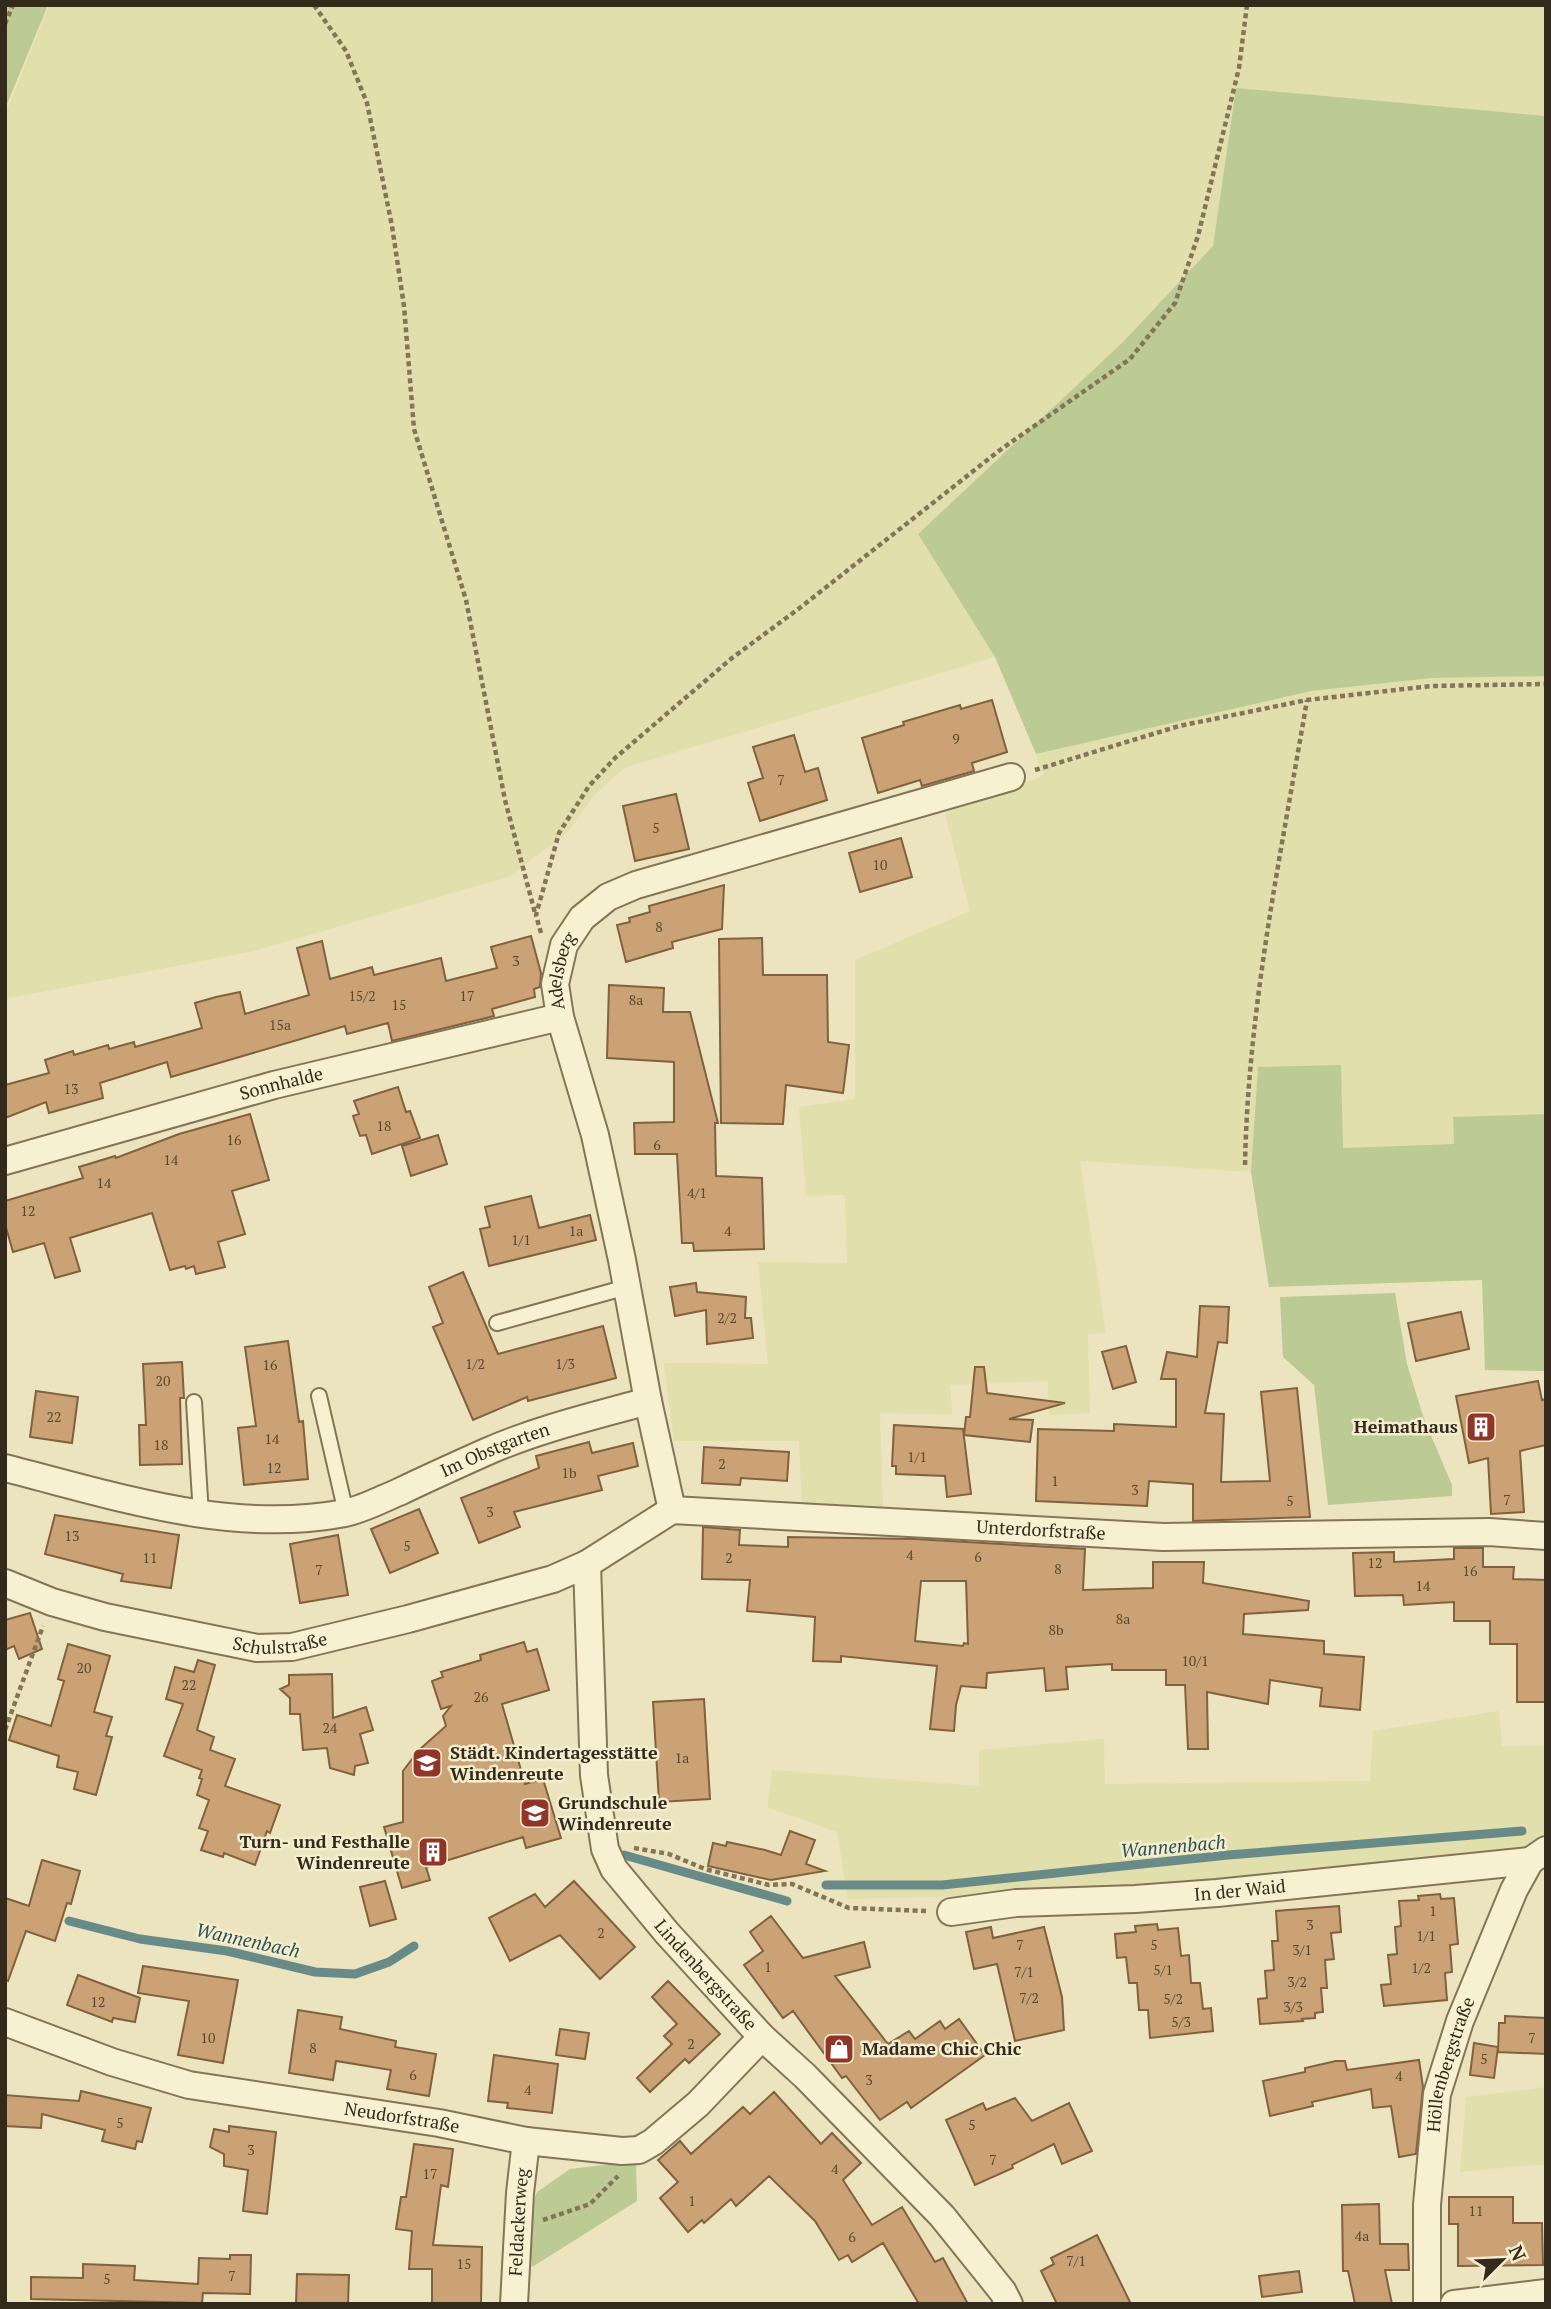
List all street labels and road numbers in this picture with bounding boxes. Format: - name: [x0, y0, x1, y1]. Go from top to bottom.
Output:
- street label: Adelsberg: [541, 926, 581, 1012]
- street label: Sonnhalde: [237, 1061, 325, 1105]
- street label: Im Obstgarten: [436, 1416, 553, 1482]
- street label: Unterdorfstraße: [976, 1514, 1106, 1545]
- street label: Schulstraße: [231, 1626, 329, 1660]
- street label: In der Waid: [1193, 1873, 1287, 1906]
- street label: Lindenbergstraße: [650, 1914, 763, 2035]
- street label: Höllenbergstraße: [1421, 1993, 1480, 2133]
- street label: Neudorfstraße: [343, 2096, 462, 2138]
- street label: Feldackerweg: [503, 2166, 534, 2277]

